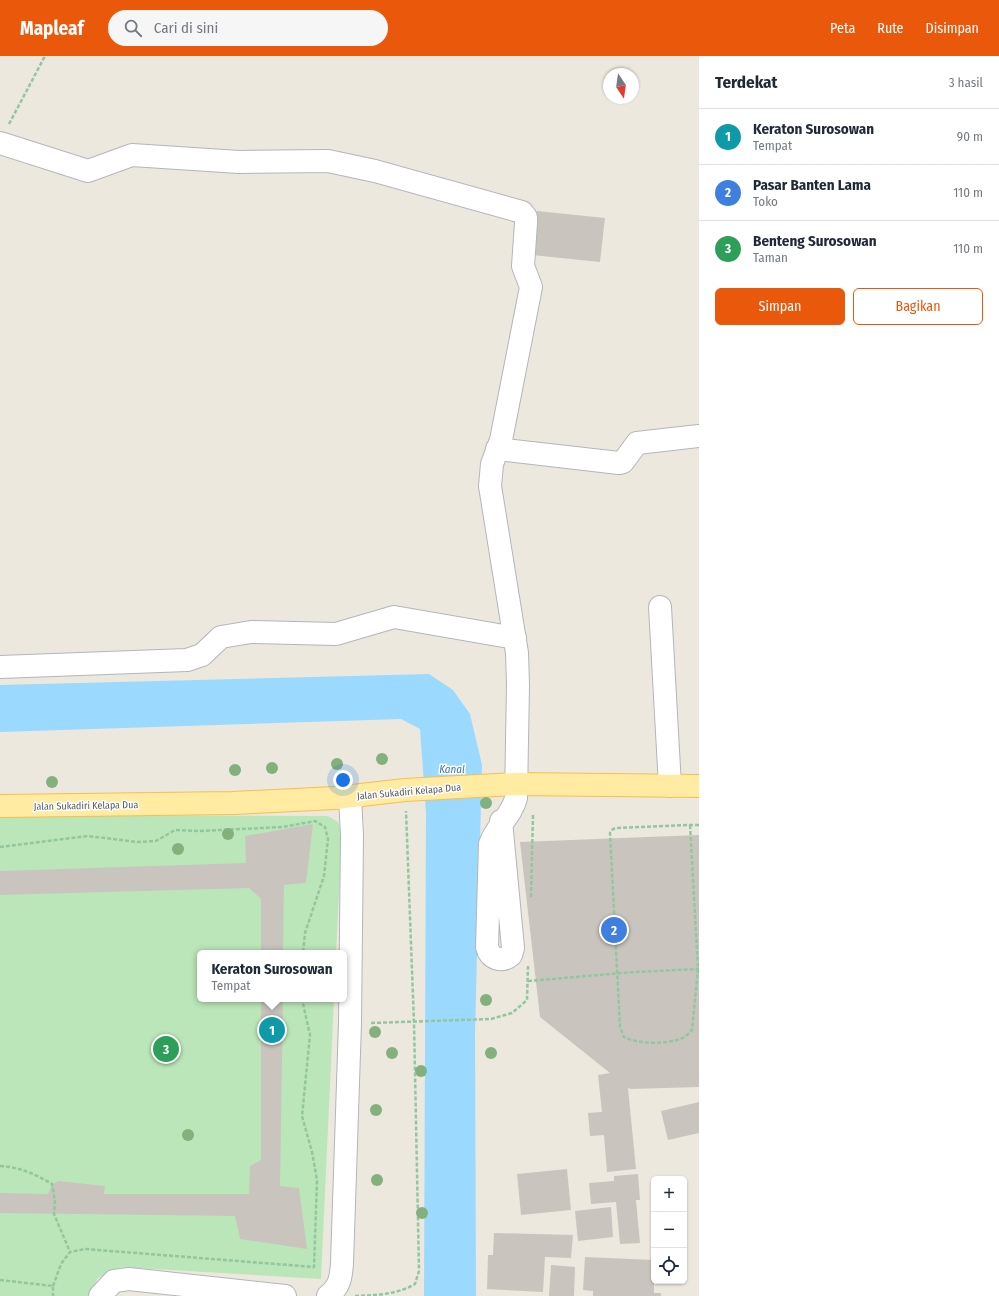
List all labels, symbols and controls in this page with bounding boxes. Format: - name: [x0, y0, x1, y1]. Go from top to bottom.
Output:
- search box: [108, 10, 388, 46]
- text: Mapleaf: [20, 17, 84, 40]
- icon: search: [122, 17, 144, 39]
- text: Cari di sini: [154, 19, 218, 37]
- text: Peta: [830, 20, 855, 37]
- text: Rute: [877, 20, 904, 37]
- text: Disimpan: [926, 20, 979, 37]
- north arrow: [603, 68, 639, 104]
- text: Terdekat: [715, 72, 777, 93]
- text: 3 hasil: [949, 75, 983, 90]
- text: Keraton Surosowan: [753, 120, 874, 138]
- text: 1: [725, 129, 731, 144]
- text: 90 m: [957, 129, 983, 144]
- text: Tempat: [753, 138, 792, 153]
- text: Pasar Banten Lama: [753, 176, 871, 194]
- text: 2: [725, 185, 731, 200]
- text: 110 m: [953, 185, 983, 200]
- text: Toko: [753, 194, 778, 209]
- text: Benteng Surosowan: [753, 232, 877, 250]
- text: 3: [725, 241, 731, 256]
- text: 110 m: [953, 241, 983, 256]
- text: Taman: [753, 250, 788, 265]
- button: Simpan: [715, 288, 845, 325]
- button: Bagikan: [853, 288, 983, 325]
- water label: Kanal: [439, 763, 465, 776]
- your location: [333, 770, 353, 790]
- street label: Jalan Sukadiri Kelapa Dua: [357, 781, 462, 803]
- street label: Jalan Sukadiri Kelapa Dua: [34, 799, 138, 813]
- pin: 2: [601, 915, 627, 945]
- popup: [197, 950, 347, 1002]
- text: Keraton Surosowan: [211, 960, 333, 978]
- text: Tempat: [211, 978, 251, 993]
- pin: 1: [259, 1015, 285, 1045]
- pin: 3: [153, 1034, 179, 1064]
- map controls: [651, 1176, 687, 1284]
- button: +: [651, 1176, 687, 1212]
- button: −: [651, 1212, 687, 1248]
- button: locate: [651, 1248, 687, 1284]

